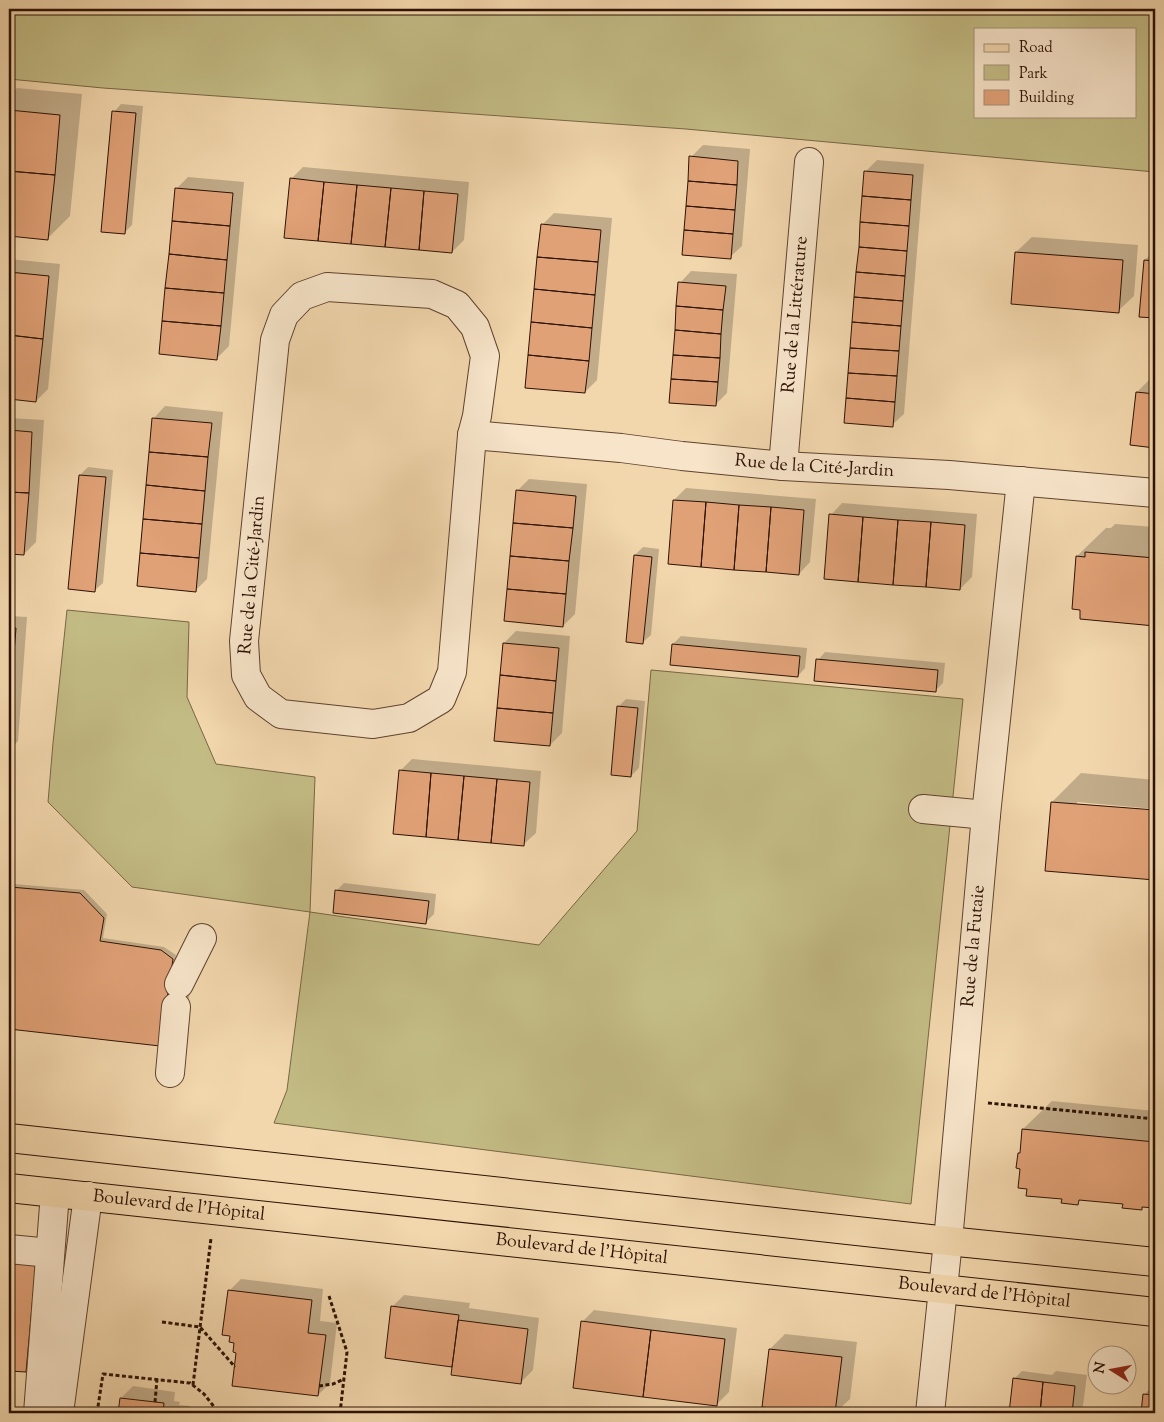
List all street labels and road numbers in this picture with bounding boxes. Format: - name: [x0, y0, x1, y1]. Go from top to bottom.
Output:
- street label: Rue de la Littérature: [776, 235, 816, 394]
- street label: Rue de la Cité-Jardin: [733, 448, 895, 485]
- street label: Rue de la Cité-Jardin: [233, 494, 273, 656]
- street label: Rue de la Futaie: [956, 884, 993, 1008]
- street label: Boulevard de l'Hôpital: [92, 1184, 266, 1229]
- street label: Boulevard de l'Hôpital: [494, 1228, 669, 1272]
- street label: Boulevard de l'Hôpital: [897, 1271, 1072, 1316]

